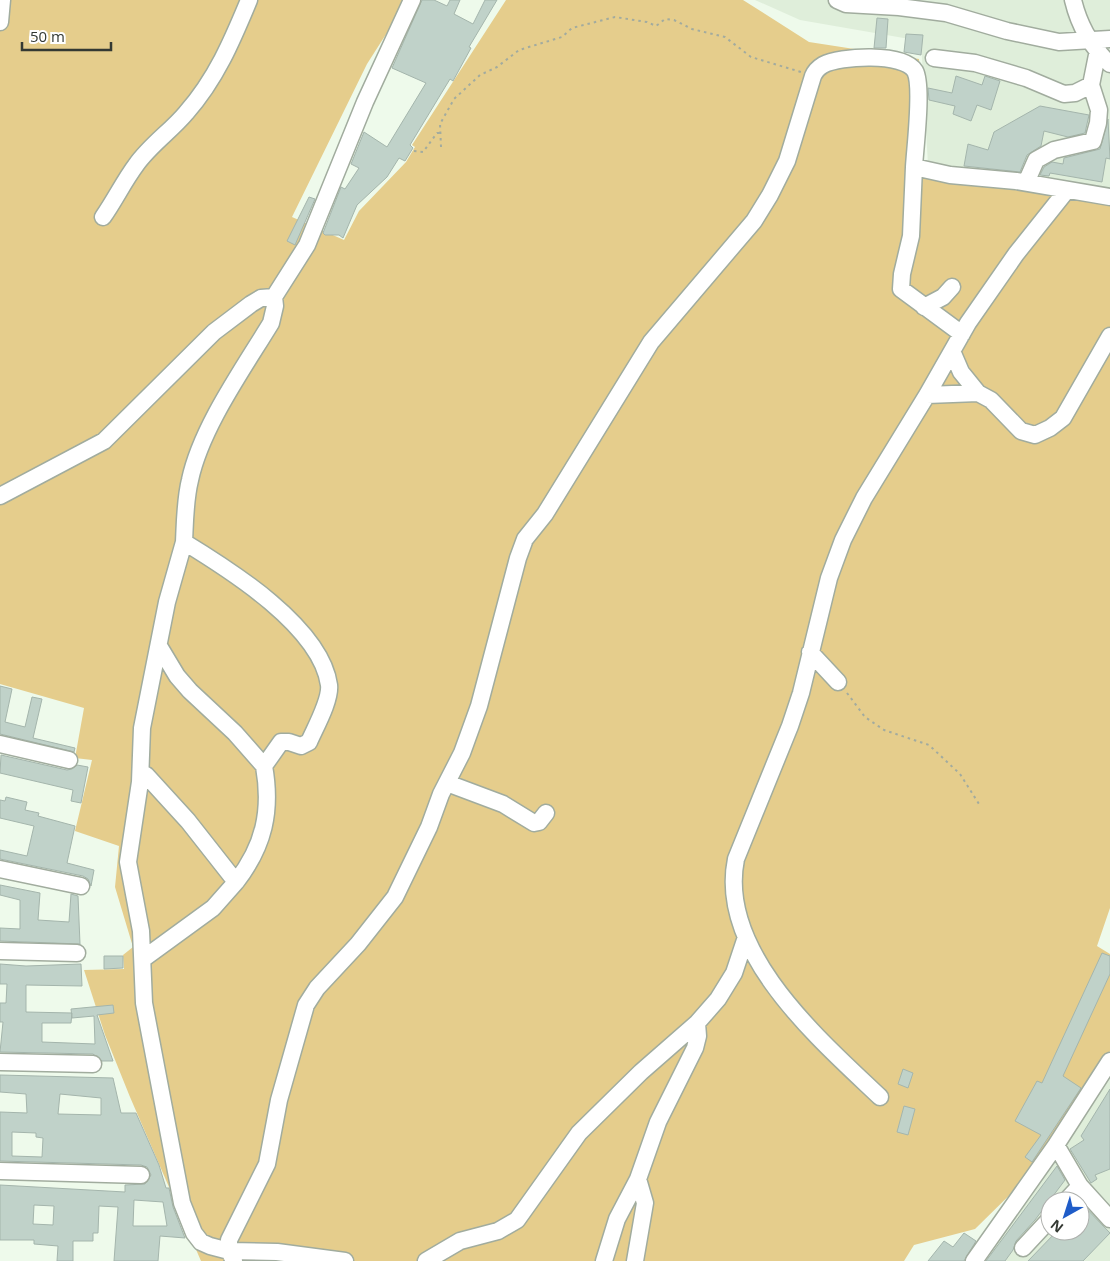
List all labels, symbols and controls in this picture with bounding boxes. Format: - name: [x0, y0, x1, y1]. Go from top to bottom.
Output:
- scale bar: [22, 20, 111, 52]
- text: 50 m: [30, 26, 65, 46]
- north arrow: [1040, 1191, 1090, 1241]
- text: N: [1046, 1216, 1067, 1237]

